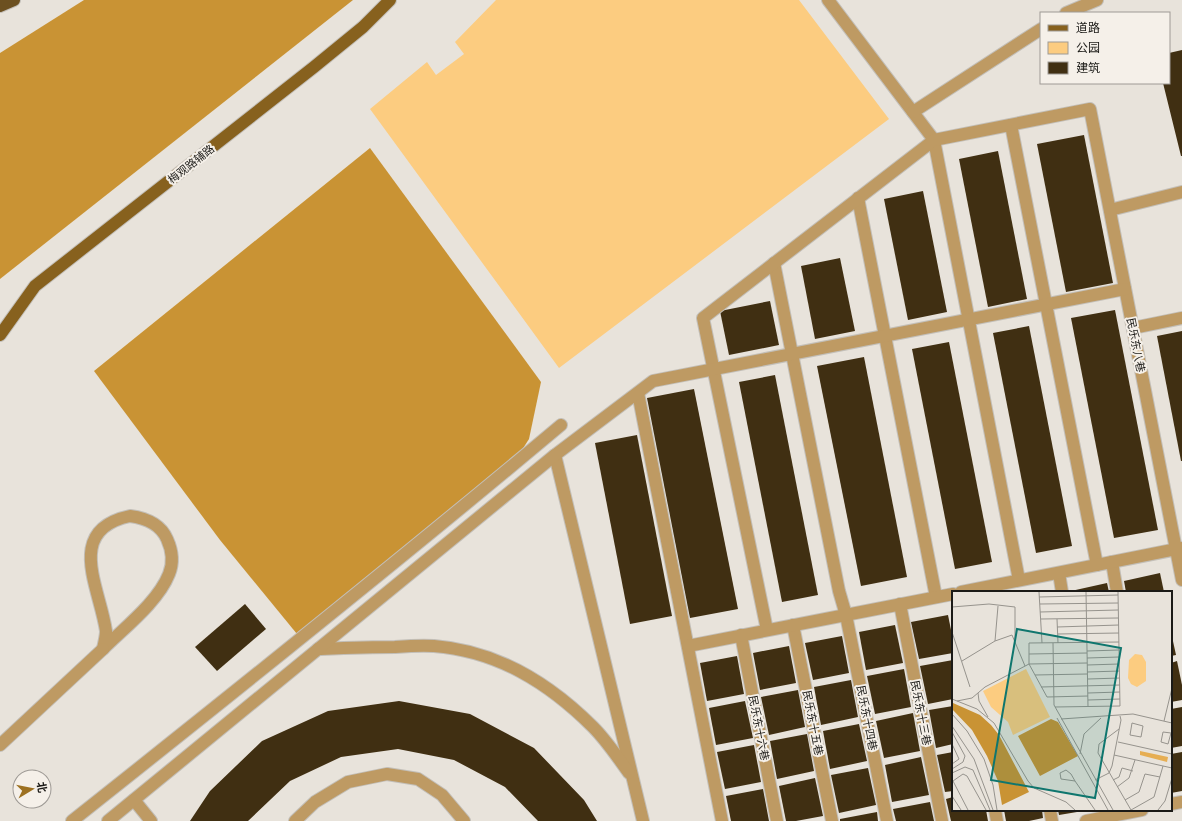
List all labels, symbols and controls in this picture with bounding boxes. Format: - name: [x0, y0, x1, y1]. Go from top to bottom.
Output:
- legend: [1040, 12, 1170, 84]
- text: 道路: [1076, 20, 1100, 35]
- text: 公园: [1076, 40, 1100, 55]
- text: 建筑: [1076, 60, 1100, 75]
- street label: 梅观路辅路: [165, 142, 216, 186]
- street label: 民乐东八巷: [1125, 317, 1148, 373]
- inset map: [952, 591, 1172, 811]
- street label: 民乐东十三巷: [909, 679, 934, 747]
- street label: 民乐东十四巷: [855, 684, 880, 752]
- street label: 民乐东十五巷: [801, 689, 826, 757]
- street label: 民乐东十六巷: [747, 694, 772, 762]
- north arrow: [12, 769, 52, 809]
- text: 北: [35, 781, 50, 794]

